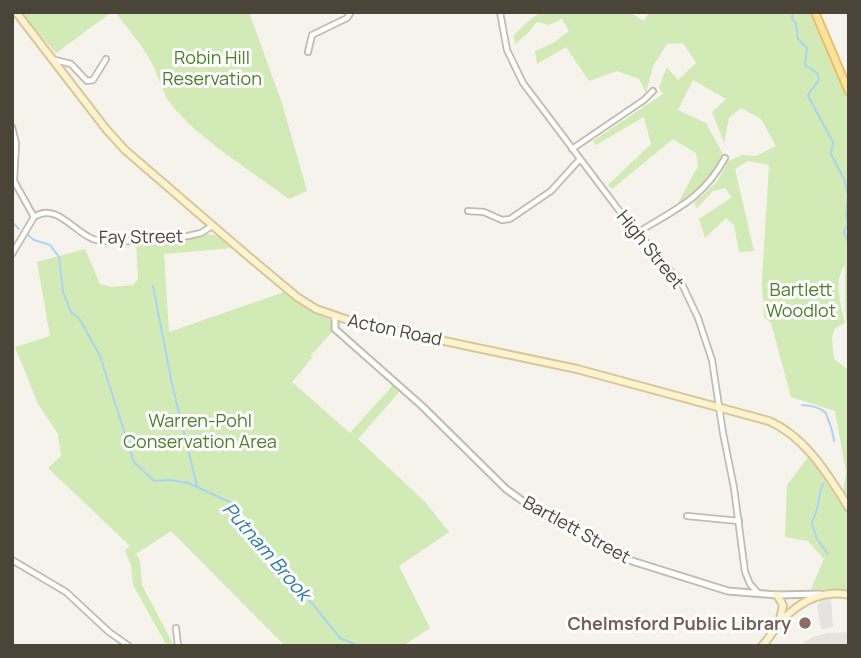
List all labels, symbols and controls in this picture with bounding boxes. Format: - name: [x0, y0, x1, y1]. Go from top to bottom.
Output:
- park label: Robin Hill Reservation: [162, 45, 262, 90]
- street label: High Street: [612, 205, 690, 293]
- street label: Fay Street: [99, 223, 183, 249]
- park label: Bartlett Woodlot: [766, 277, 836, 322]
- street label: Acton Road: [346, 307, 444, 351]
- park label: Warren-Pohl Conservation Area: [123, 408, 277, 453]
- street label: Bartlett Street: [519, 490, 635, 568]
- water label: Putnam Brook: [217, 496, 319, 608]
- place label: Chelmsford Public Library: [567, 611, 791, 635]
- marker: Chelmsford Public Library: [797, 615, 813, 631]

